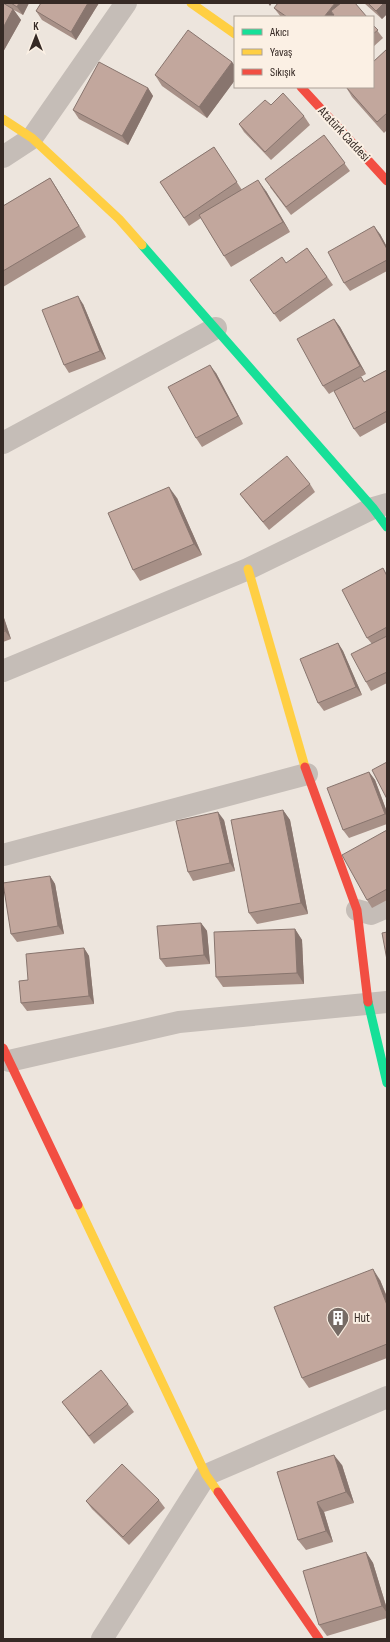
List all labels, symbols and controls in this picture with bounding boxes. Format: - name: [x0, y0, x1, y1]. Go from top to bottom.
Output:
- north arrow: [16, 16, 56, 56]
- legend: [234, 16, 374, 88]
- text: K: [33, 20, 39, 33]
- text: Akıcı: [269, 25, 289, 40]
- text: Yavaş: [270, 45, 292, 60]
- text: Sıkışık: [270, 65, 296, 80]
- street label: Atatürk Caddesi: [314, 103, 373, 165]
- building icon: Hut: [325, 1305, 351, 1338]
- place label: Hut: [354, 1310, 370, 1326]

